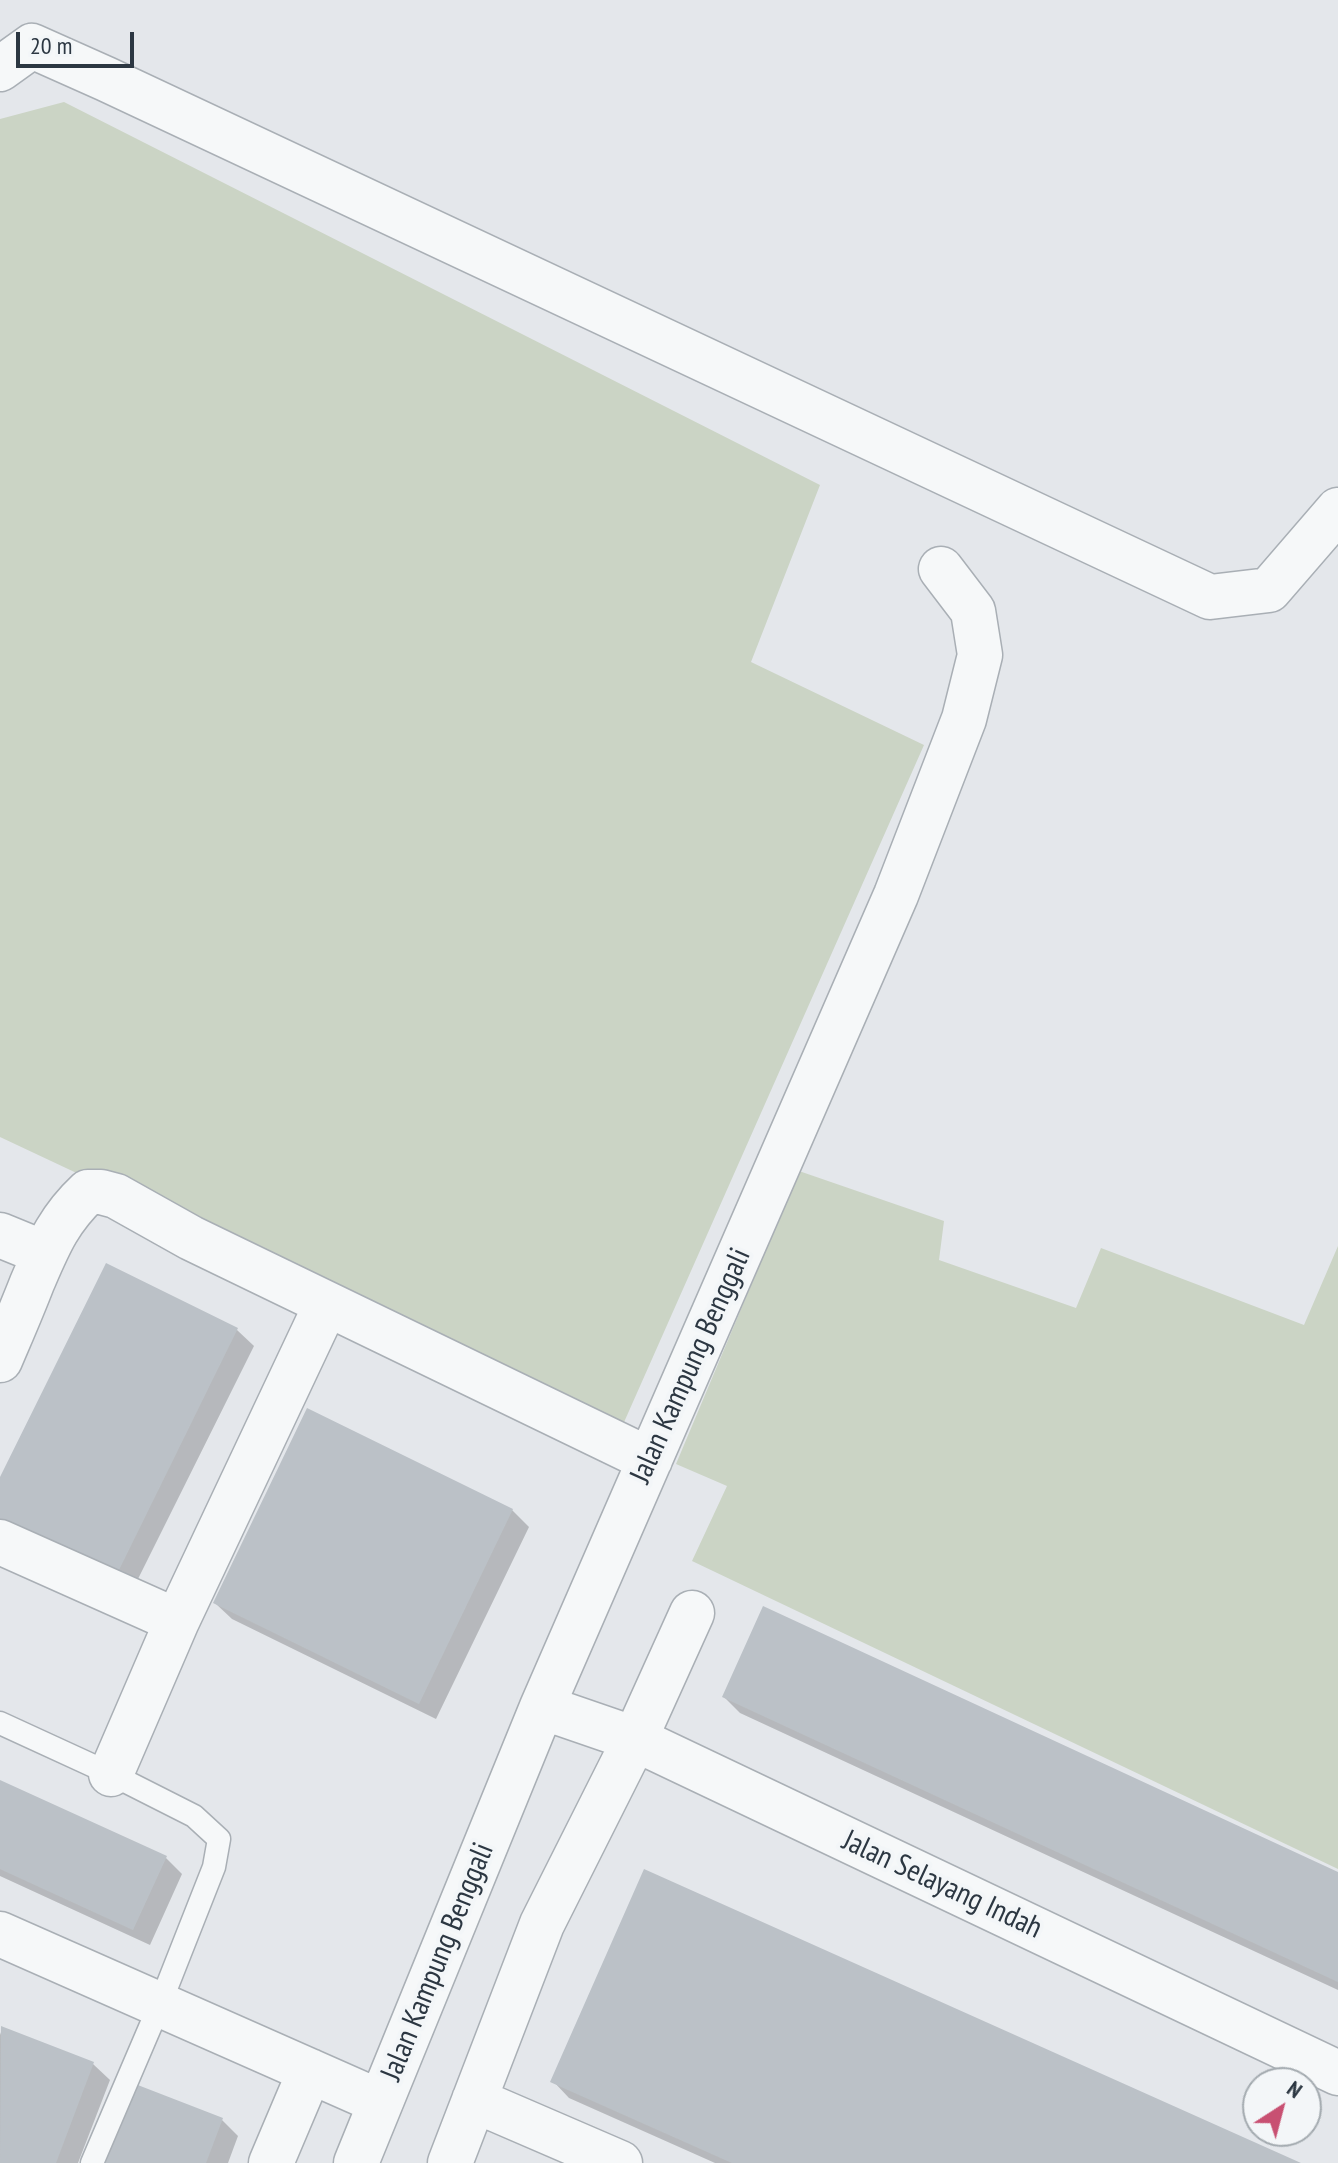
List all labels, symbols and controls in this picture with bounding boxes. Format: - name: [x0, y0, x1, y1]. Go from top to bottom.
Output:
- scale bar: [20, 16, 138, 66]
- text: 20 m: [30, 30, 72, 61]
- street label: Jalan Kampung Benggali: [623, 1243, 759, 1489]
- street label: Jalan Selayang Indah: [836, 1823, 1048, 1947]
- street label: Jalan Kampung Benggali: [374, 1838, 502, 2086]
- north arrow: [1242, 2067, 1322, 2147]
- text: N: [1282, 2074, 1308, 2104]

